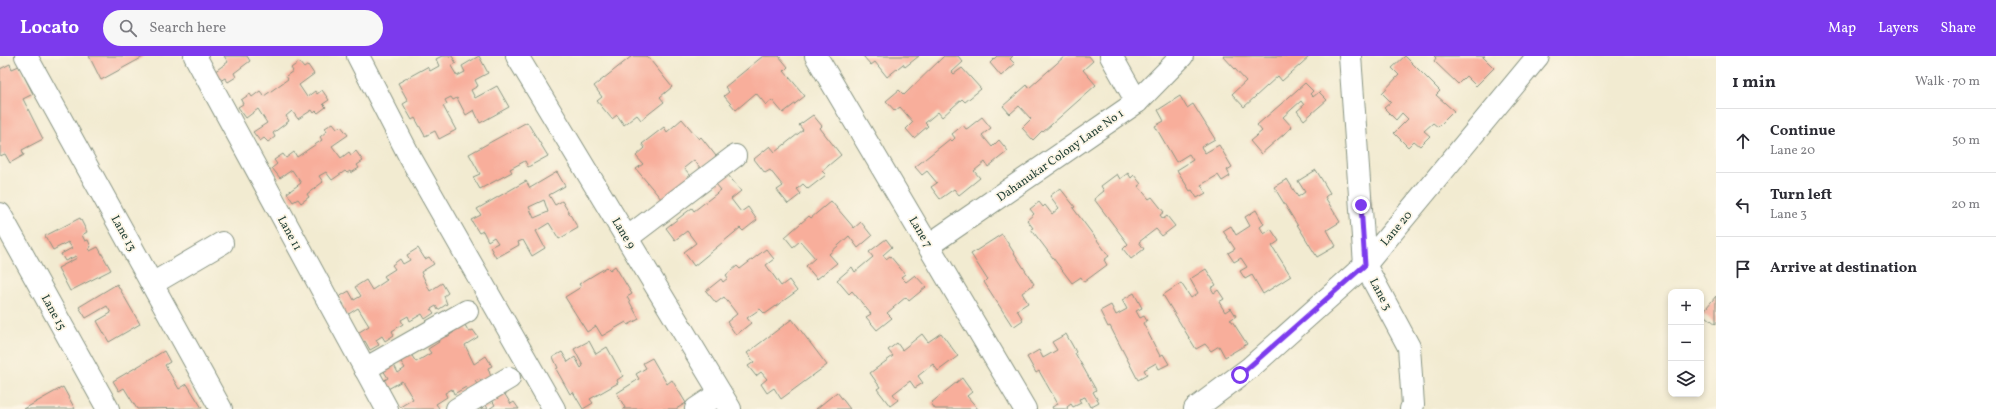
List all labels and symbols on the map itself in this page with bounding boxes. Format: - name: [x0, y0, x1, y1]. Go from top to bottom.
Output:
- street label: Dahanukar Colony Lane No 1: [994, 106, 1127, 206]
- route end: [1352, 196, 1370, 214]
- street label: Lane 20: [1377, 208, 1416, 250]
- street label: Lane 13: [107, 213, 140, 254]
- street label: Lane 11: [273, 213, 305, 254]
- street label: Lane 7: [905, 214, 936, 251]
- street label: Lane 9: [607, 215, 639, 252]
- street label: Lane 3: [1365, 276, 1395, 313]
- street label: Lane 15: [37, 292, 70, 333]
- route start: [1231, 366, 1249, 384]

